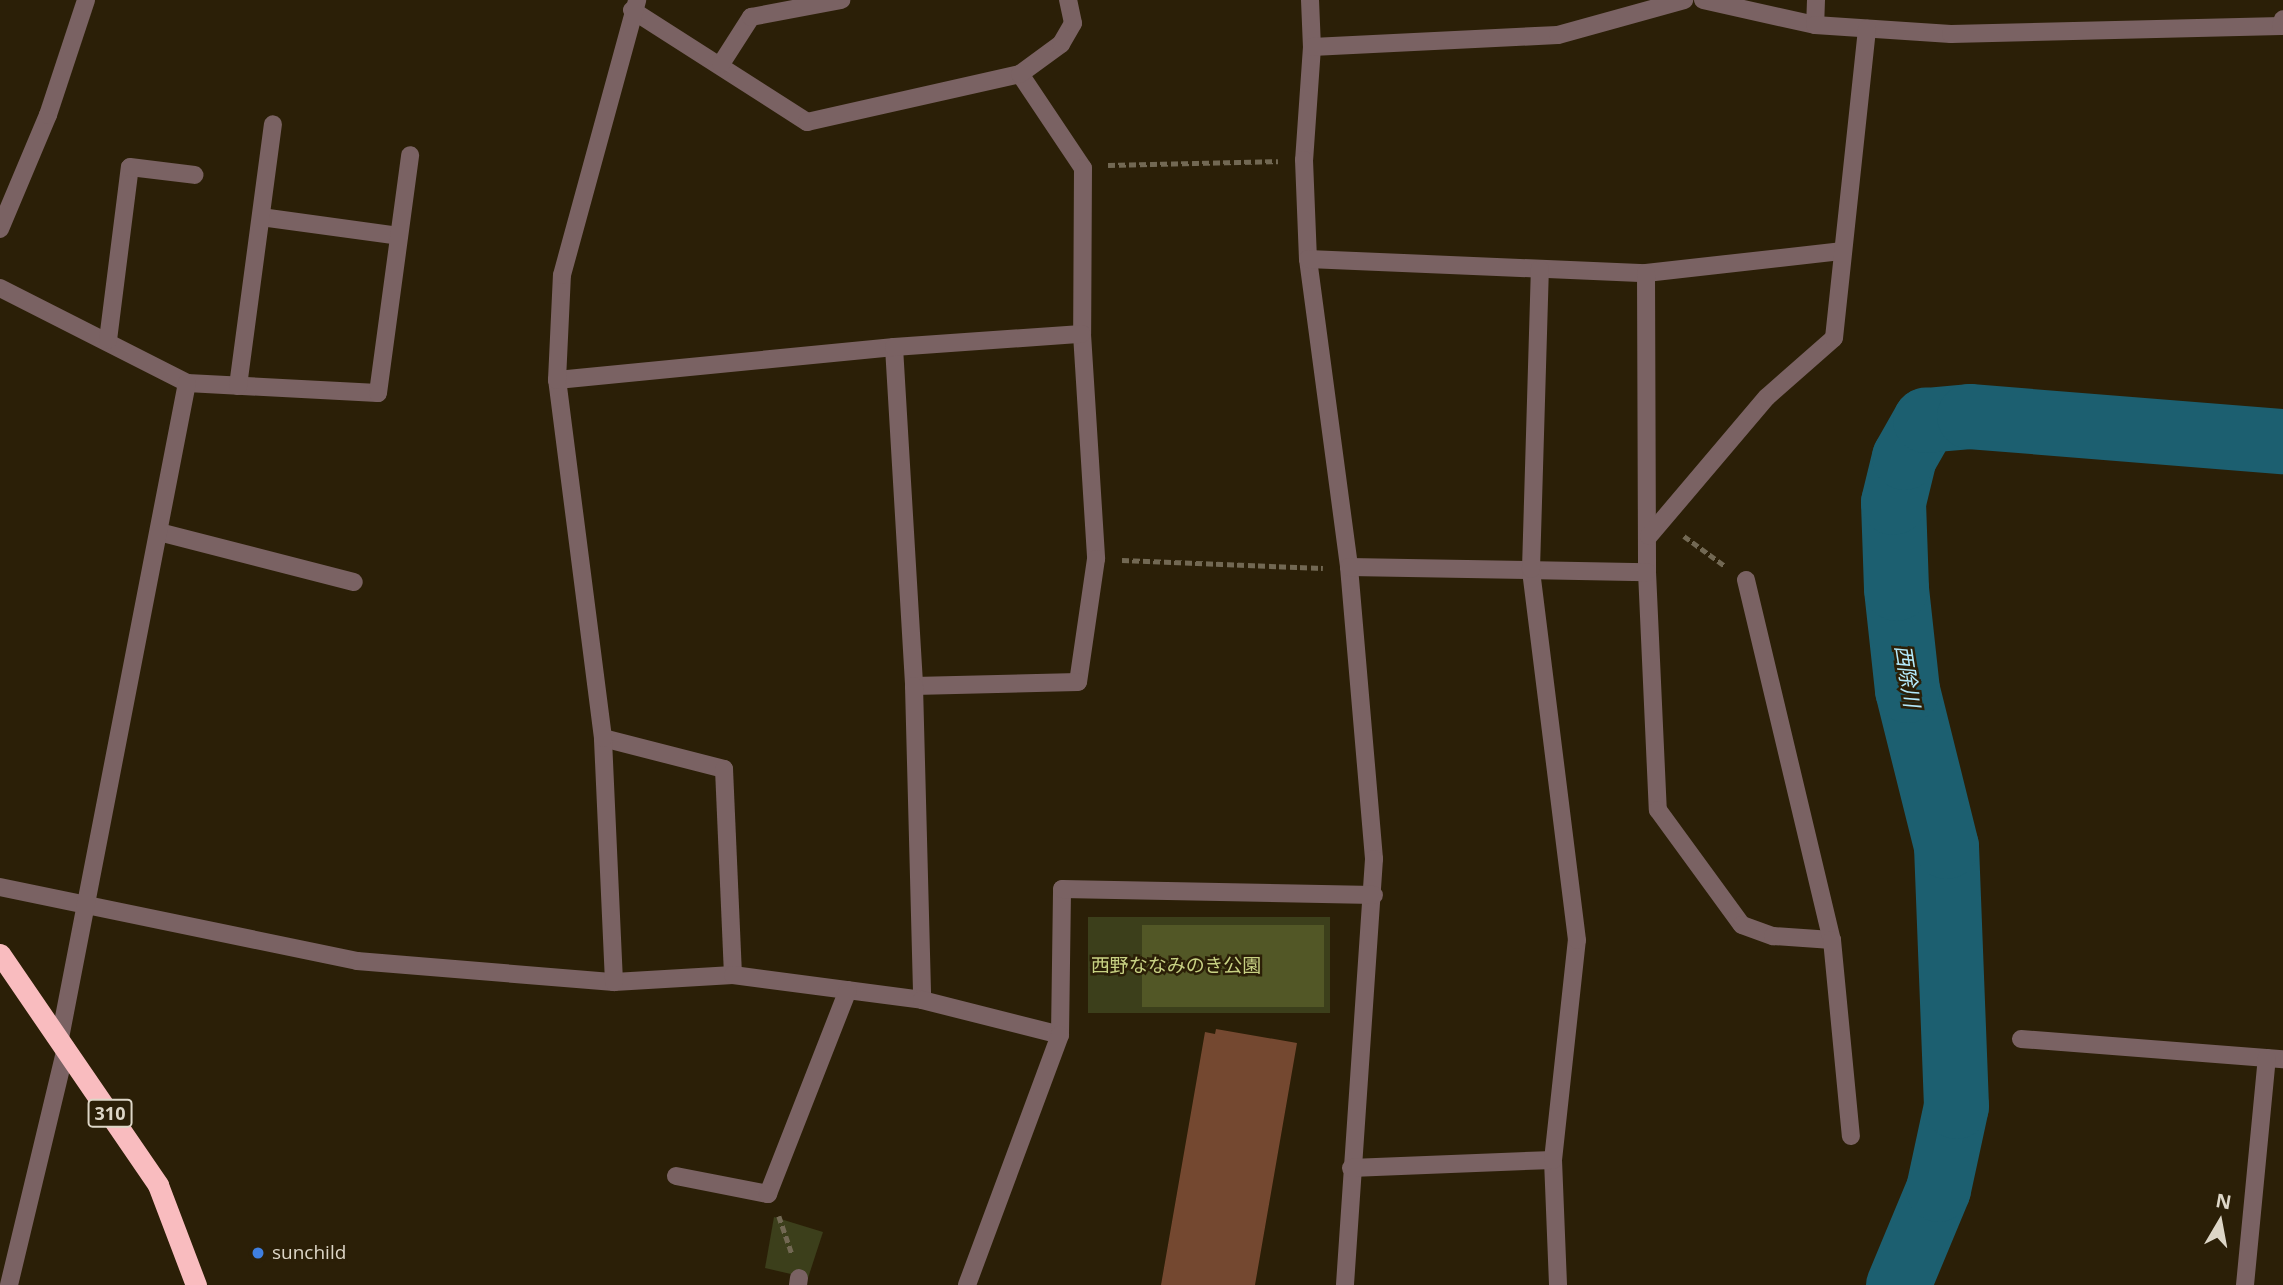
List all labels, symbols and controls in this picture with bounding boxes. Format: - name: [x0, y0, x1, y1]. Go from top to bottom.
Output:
- water label: 西除川: [1891, 643, 1925, 709]
- park label: 西野ななみのき公園: [1091, 955, 1261, 977]
- road number: 310: [87, 1098, 133, 1128]
- north arrow: [2185, 1187, 2255, 1257]
- text: N: [2214, 1187, 2234, 1215]
- place label: sunchild: [272, 1242, 346, 1264]
- marker: sunchild: [250, 1245, 266, 1261]

